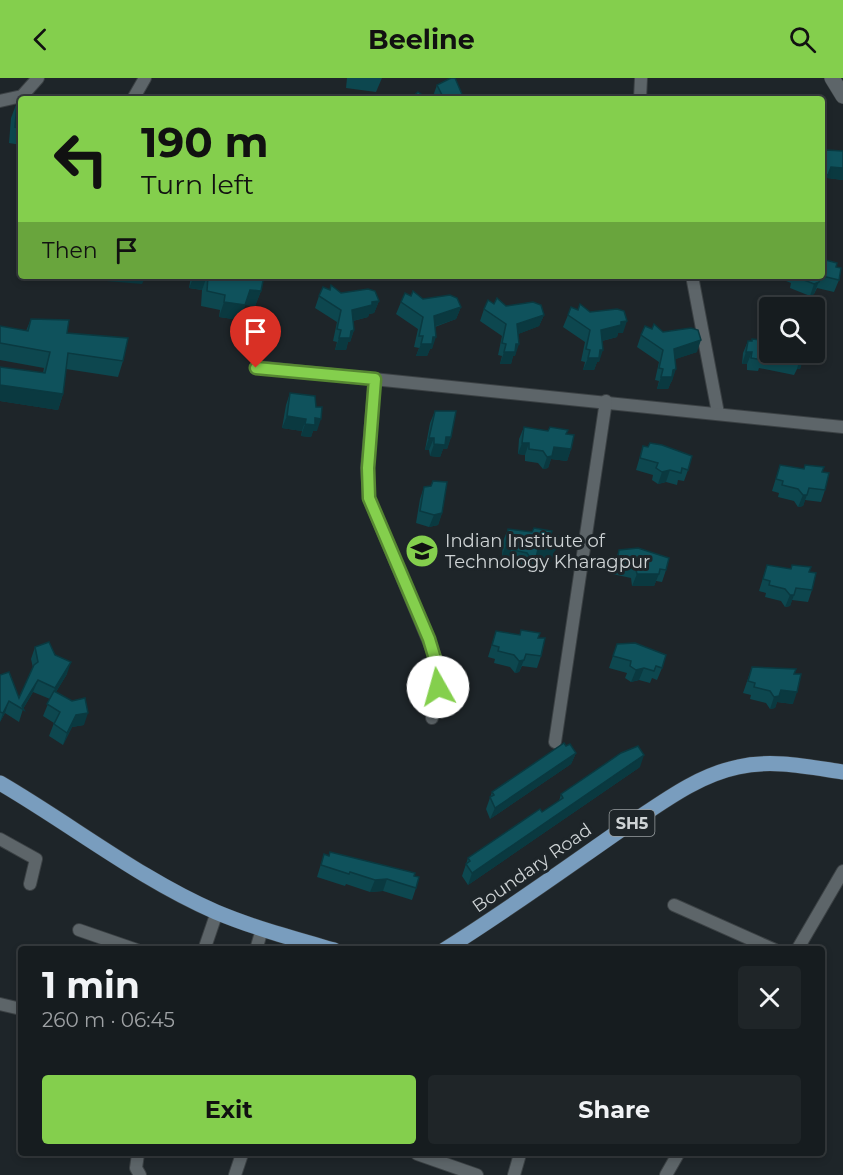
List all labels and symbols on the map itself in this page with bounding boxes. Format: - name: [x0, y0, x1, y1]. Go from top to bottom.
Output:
- pin: [230, 306, 281, 368]
- place label: Indian Institute of Technology Kharagpur: [445, 530, 650, 573]
- school or university icon: Indian Institute of Technology Kharagpur: [404, 533, 440, 569]
- position arrow: [406, 655, 470, 719]
- road number: SH5: [610, 810, 654, 836]
- street label: Boundary Road: [468, 819, 596, 917]

